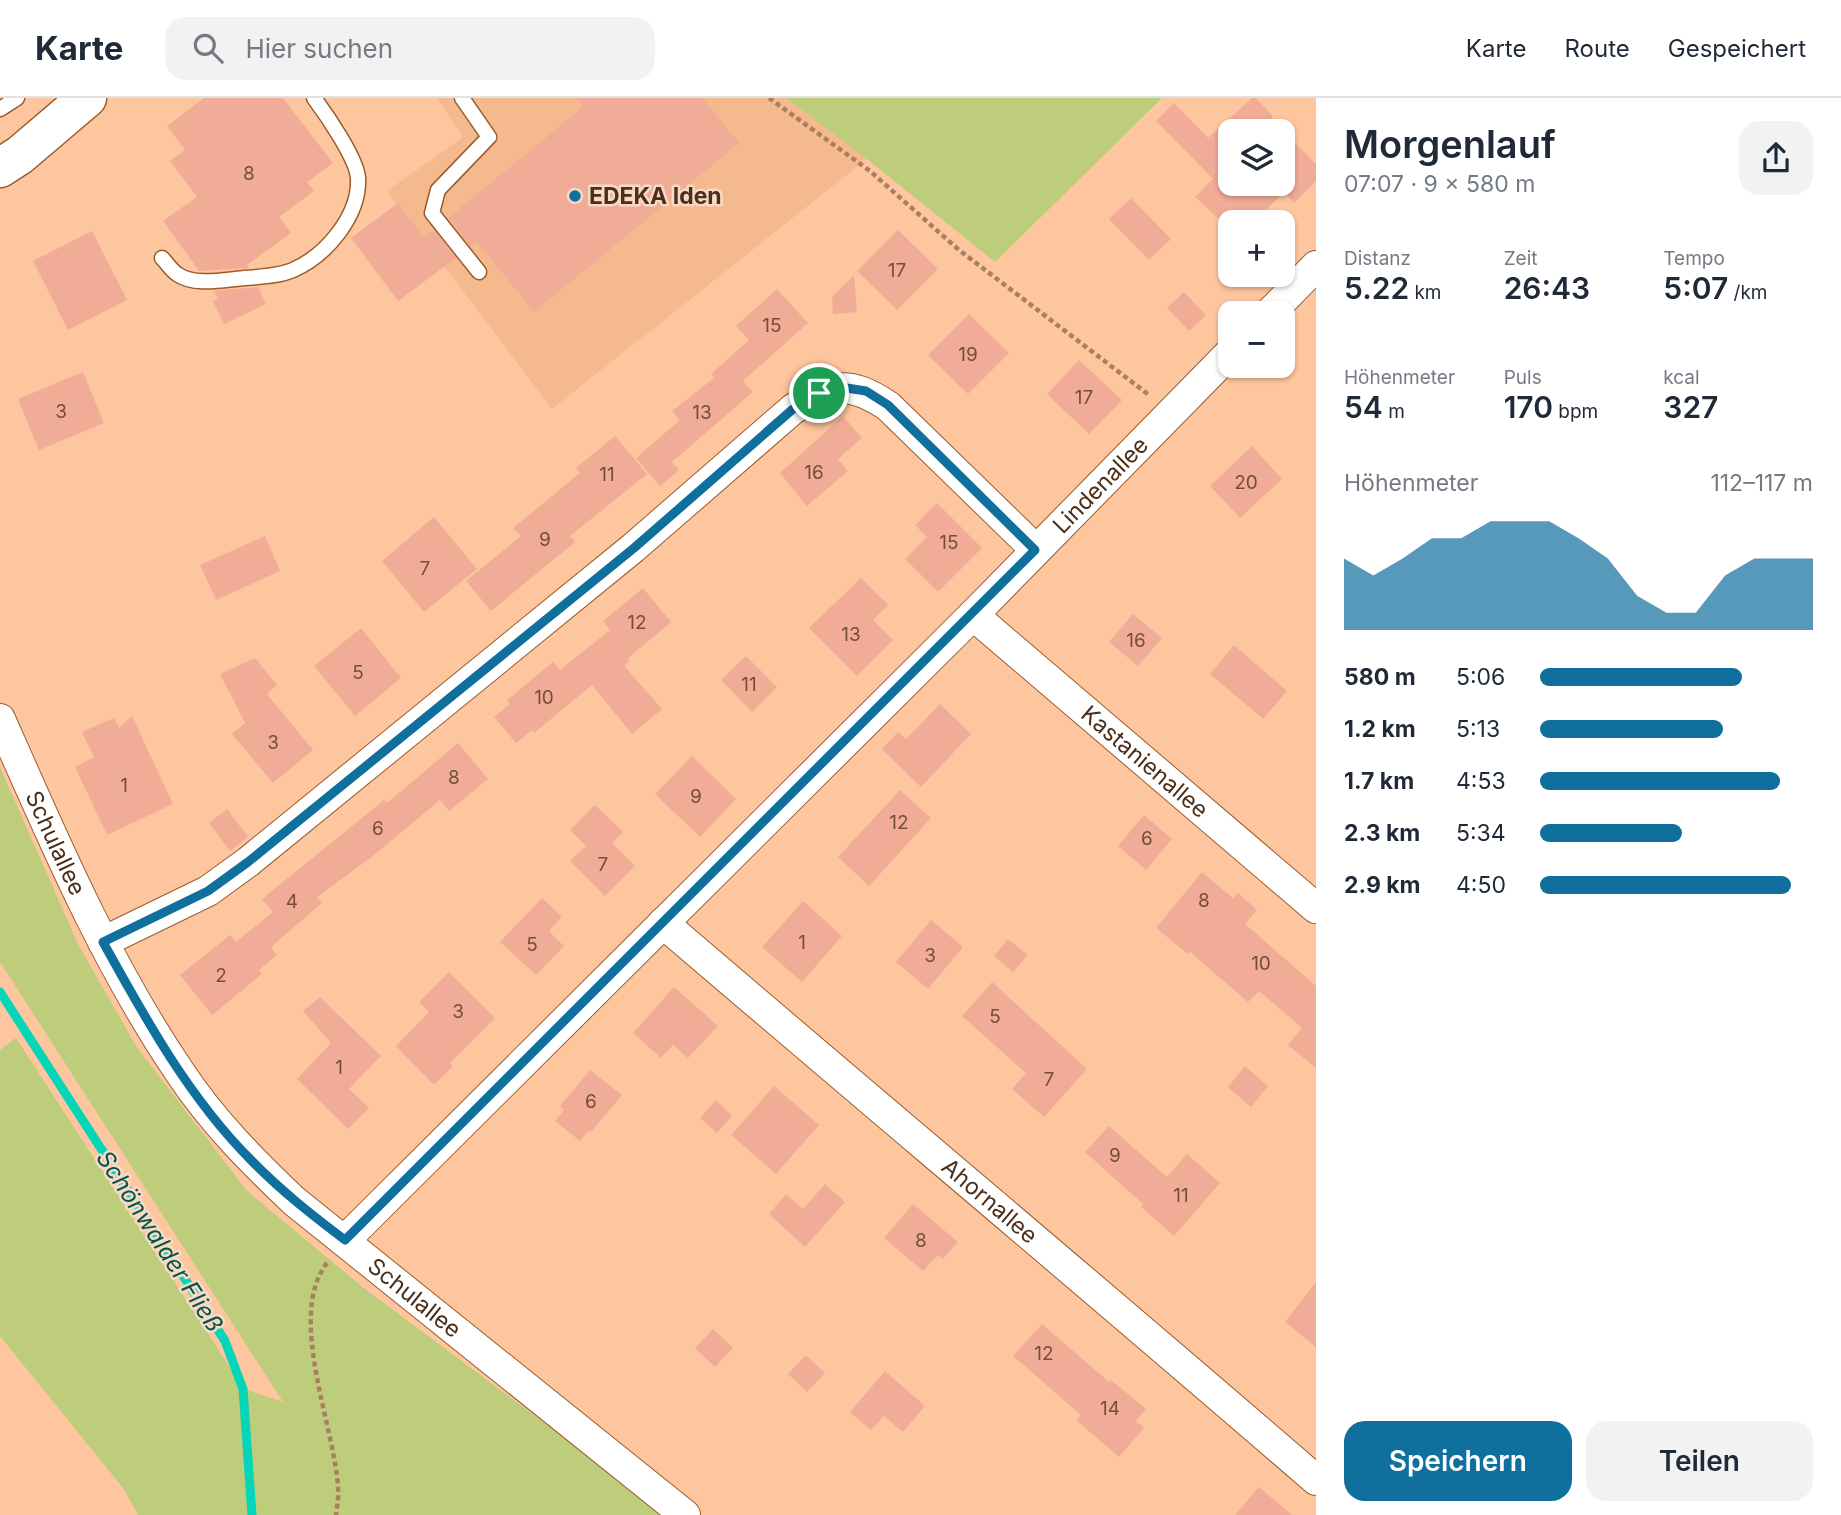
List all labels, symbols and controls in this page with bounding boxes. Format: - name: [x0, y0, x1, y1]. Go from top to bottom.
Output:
- search box: [165, 17, 655, 80]
- text: Karte: [35, 28, 123, 68]
- icon: search: [189, 29, 227, 67]
- text: Hier suchen: [245, 33, 393, 64]
- text: Karte: [1466, 34, 1526, 63]
- text: Route: [1564, 34, 1630, 63]
- text: Gespeichert: [1668, 34, 1806, 63]
- map controls: [1218, 119, 1295, 378]
- button: layers: [1218, 119, 1295, 196]
- text: Morgenlauf: [1344, 121, 1556, 167]
- button: share: [1739, 121, 1813, 195]
- house number: 8: [243, 162, 255, 185]
- text: 07:07 · 9 × 580 m: [1344, 170, 1535, 198]
- place label: EDEKA Iden: [589, 182, 722, 210]
- marker: EDEKA Iden: [567, 188, 583, 204]
- button: +: [1218, 210, 1295, 287]
- text: Distanz: [1344, 247, 1411, 270]
- text: Zeit: [1504, 247, 1538, 270]
- text: Tempo: [1663, 247, 1725, 270]
- house number: 17: [888, 259, 906, 282]
- text: 5.22: [1344, 270, 1409, 306]
- text: 26:43: [1504, 270, 1590, 306]
- text: 5:07: [1663, 270, 1728, 306]
- text: km: [1409, 281, 1442, 304]
- text: /km: [1728, 281, 1768, 304]
- button: −: [1218, 301, 1295, 378]
- house number: 15: [762, 314, 782, 337]
- house number: 19: [958, 343, 978, 366]
- pin: [789, 363, 849, 423]
- text: Höhenmeter: [1344, 366, 1455, 389]
- text: Puls: [1504, 366, 1542, 389]
- text: kcal: [1663, 366, 1700, 389]
- icon: arrive: [800, 374, 838, 412]
- house number: 17: [1075, 386, 1093, 409]
- text: 54: [1344, 389, 1383, 425]
- text: 170: [1504, 389, 1553, 425]
- text: 327: [1663, 389, 1718, 425]
- house number: 3: [55, 400, 67, 423]
- text: m: [1383, 400, 1405, 423]
- text: bpm: [1553, 400, 1598, 423]
- house number: 13: [692, 401, 712, 424]
- street label: Lindenallee: [1047, 431, 1154, 539]
- house number: 16: [804, 461, 824, 484]
- house number: 11: [599, 463, 615, 486]
- text: Höhenmeter: [1344, 469, 1478, 497]
- text: 112–117 m: [1710, 469, 1813, 497]
- house number: 20: [1234, 471, 1258, 494]
- house number: 9: [539, 528, 551, 551]
- house number: 15: [939, 531, 959, 554]
- house number: 7: [420, 557, 430, 580]
- house number: 12: [627, 611, 647, 634]
- house number: 13: [841, 623, 861, 646]
- house number: 16: [1126, 629, 1146, 652]
- house number: 5: [352, 661, 364, 684]
- text: 580 m: [1344, 663, 1416, 691]
- text: 5:06: [1456, 663, 1505, 691]
- house number: 11: [741, 673, 757, 696]
- house number: 10: [534, 686, 554, 709]
- street label: Kastanienallee: [1076, 700, 1214, 824]
- text: 1.2 km: [1344, 715, 1416, 743]
- text: 5:13: [1456, 715, 1500, 743]
- house number: 3: [267, 731, 279, 754]
- house number: 8: [448, 766, 460, 789]
- text: 1.7 km: [1344, 767, 1414, 795]
- text: 4:53: [1456, 767, 1506, 795]
- house number: 1: [120, 774, 128, 797]
- house number: 9: [690, 785, 702, 808]
- street label: Schulallee: [20, 787, 92, 900]
- house number: 12: [889, 811, 909, 834]
- house number: 6: [372, 817, 384, 840]
- text: 2.3 km: [1344, 819, 1420, 847]
- text: 5:34: [1456, 819, 1506, 847]
- house number: 6: [1141, 827, 1153, 850]
- house number: 7: [598, 853, 608, 876]
- text: 2.9 km: [1344, 871, 1421, 899]
- text: 4:50: [1456, 871, 1506, 899]
- house number: 8: [1198, 889, 1210, 912]
- house number: 4: [286, 890, 298, 913]
- house number: 1: [798, 931, 806, 954]
- house number: 5: [526, 933, 538, 956]
- house number: 3: [924, 944, 936, 967]
- house number: 10: [1251, 952, 1271, 975]
- house number: 2: [215, 964, 227, 987]
- house number: 3: [452, 1000, 464, 1023]
- house number: 5: [989, 1005, 1001, 1028]
- house number: 1: [335, 1056, 343, 1079]
- house number: 7: [1044, 1068, 1054, 1091]
- house number: 6: [585, 1090, 597, 1113]
- house number: 9: [1109, 1144, 1121, 1167]
- water label: Schönwalder Fließ: [91, 1145, 229, 1337]
- street label: Ahornallee: [936, 1153, 1043, 1249]
- house number: 11: [1173, 1184, 1189, 1207]
- house number: 8: [915, 1229, 927, 1252]
- street label: Schulallee: [362, 1252, 467, 1344]
- house number: 12: [1034, 1342, 1054, 1365]
- house number: 14: [1100, 1397, 1120, 1420]
- button: Speichern: [1344, 1421, 1572, 1501]
- button: Teilen: [1586, 1421, 1813, 1501]

